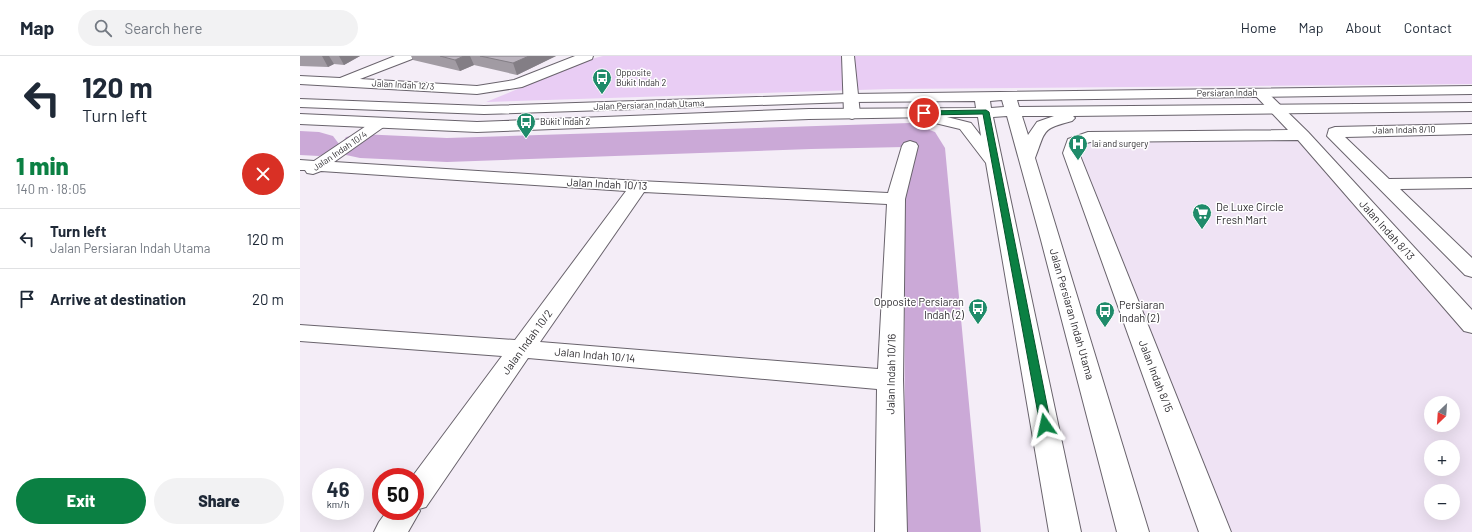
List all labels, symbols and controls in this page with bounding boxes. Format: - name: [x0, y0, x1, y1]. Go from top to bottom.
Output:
- search box: [78, 10, 358, 46]
- text: Map: [20, 16, 54, 39]
- icon: search: [92, 17, 114, 39]
- text: Search here: [124, 19, 202, 37]
- text: Home: [1241, 19, 1277, 36]
- text: Map: [1299, 19, 1323, 36]
- text: About: [1345, 19, 1382, 36]
- text: Contact: [1404, 19, 1452, 36]
- bus stop icon: Opposite Bukit Indah 2: [591, 67, 613, 95]
- place label: Opposite Bukit Indah 2: [616, 67, 667, 88]
- text: 120 m: [82, 70, 153, 104]
- icon: left: [16, 72, 68, 124]
- street label: Jalan Indah 12/3: [371, 77, 435, 92]
- street label: Persiaran Indah: [1197, 86, 1257, 99]
- pin: [907, 96, 941, 130]
- street label: Jalan Persiaran Indah Utama: [593, 97, 705, 112]
- icon: arrive: [913, 102, 935, 124]
- text: Turn left: [82, 104, 148, 126]
- bus stop icon: Bukit Indah 2: [515, 111, 537, 139]
- place label: Bukit Indah 2: [540, 116, 591, 127]
- street label: Jalan Indah 8/10: [1372, 123, 1436, 136]
- street label: Jalan Indah 10/4: [310, 128, 369, 173]
- hospital icon: lai and surgery: [1067, 133, 1089, 161]
- place label: lai and surgery: [1092, 138, 1148, 149]
- text: 1 min: [16, 151, 69, 180]
- button: close: [242, 153, 284, 195]
- street label: Jalan Indah 10/13: [566, 175, 648, 192]
- text: 140 m · 18:05: [16, 181, 86, 197]
- street label: Jalan Indah 8/13: [1357, 197, 1418, 262]
- place label: De Luxe Circle Fresh Mart: [1216, 200, 1284, 226]
- supermarket icon: De Luxe Circle Fresh Mart: [1191, 202, 1213, 230]
- text: Turn left: [50, 222, 106, 240]
- icon: left: [16, 228, 38, 250]
- text: 120 m: [247, 230, 284, 248]
- text: Jalan Persiaran Indah Utama: [50, 240, 210, 256]
- street label: Jalan Persiaran Indah Utama: [1048, 247, 1097, 381]
- icon: arrive: [16, 288, 38, 310]
- text: Arrive at destination: [50, 290, 186, 308]
- text: 20 m: [252, 290, 284, 308]
- place label: Opposite Persiaran Indah (2): [874, 295, 964, 321]
- bus stop icon: Opposite Persiaran Indah (2): [967, 297, 989, 325]
- place label: Persiaran Indah (2): [1119, 298, 1164, 324]
- bus stop icon: Persiaran Indah (2): [1094, 300, 1116, 328]
- street label: Jalan Indah 10/2: [499, 307, 555, 377]
- street label: Jalan Indah 10/16: [883, 333, 898, 414]
- street label: Jalan Indah 8/15: [1137, 338, 1176, 414]
- street label: Jalan Indah 10/14: [554, 344, 636, 365]
- north arrow: [1424, 396, 1460, 432]
- map controls: [1424, 396, 1460, 520]
- position arrow: [1024, 404, 1066, 446]
- button: +: [1424, 440, 1460, 476]
- speed limit sign: 50: [372, 468, 424, 520]
- text: 46: [327, 477, 349, 501]
- button: Exit: [16, 478, 146, 524]
- button: Share: [154, 478, 284, 524]
- button: −: [1424, 484, 1460, 520]
- text: km/h: [327, 498, 349, 510]

